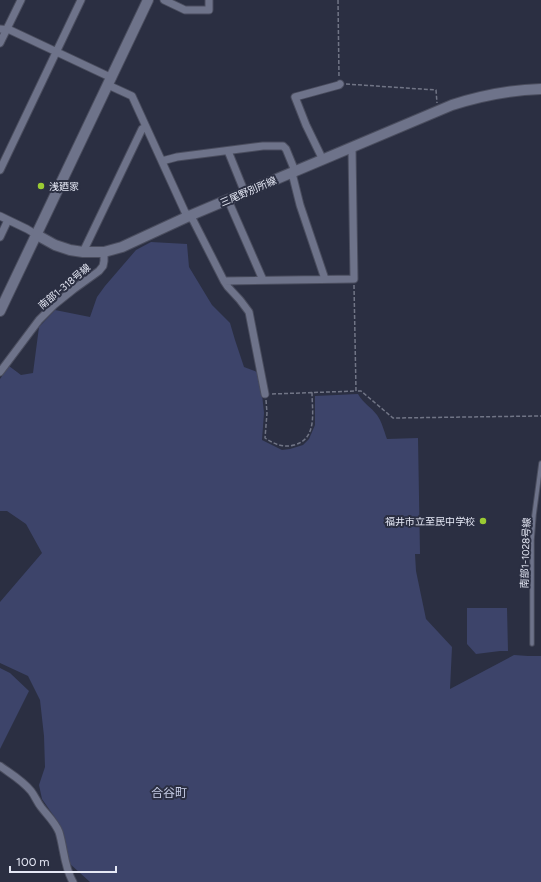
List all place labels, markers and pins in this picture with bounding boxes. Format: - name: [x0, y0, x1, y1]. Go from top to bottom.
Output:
- place label: 浅廼家: [49, 180, 79, 193]
- marker: 浅廼家: [36, 181, 46, 191]
- place label: 福井市立至民中学校: [385, 515, 475, 528]
- marker: 福井市立至民中学校: [478, 516, 488, 526]

